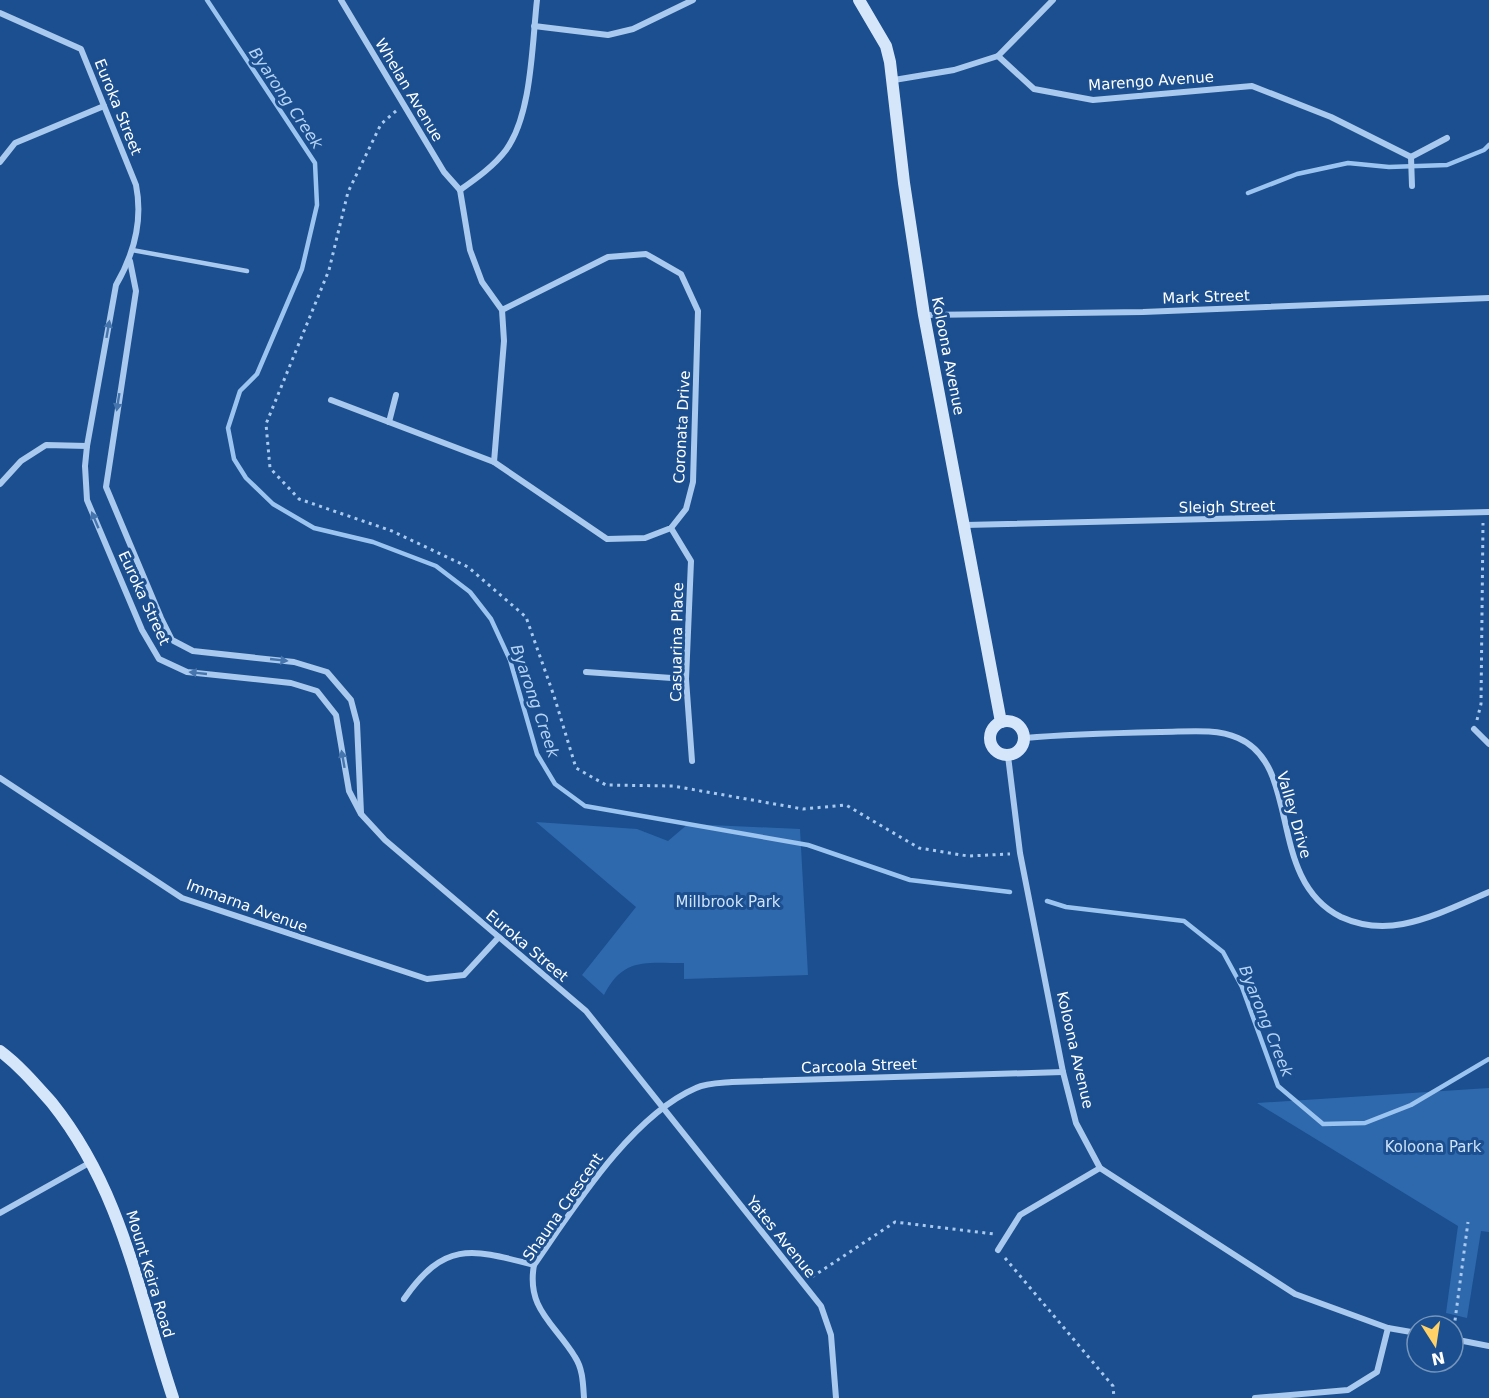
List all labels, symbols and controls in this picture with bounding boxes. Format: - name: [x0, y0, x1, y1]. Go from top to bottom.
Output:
- street label: Whelan Avenue: [371, 35, 447, 145]
- water label: Byarong Creek: [245, 43, 327, 153]
- street label: Euroka Street: [91, 56, 145, 158]
- street label: Marengo Avenue: [1088, 68, 1214, 94]
- street label: Mark Street: [1162, 286, 1250, 308]
- street label: Koloona Avenue: [928, 295, 968, 417]
- one-way arrow: [104, 319, 113, 338]
- street label: Coronata Drive: [670, 370, 694, 484]
- one-way arrow: [113, 393, 122, 412]
- street label: Sleigh Street: [1179, 497, 1275, 517]
- one-way arrow: [90, 511, 100, 529]
- street label: Euroka Street: [114, 548, 174, 648]
- street label: Casuarina Place: [667, 582, 687, 702]
- water label: Byarong Creek: [507, 642, 564, 761]
- one-way arrow: [270, 655, 289, 665]
- one-way arrow: [189, 668, 208, 678]
- one-way arrow: [338, 749, 347, 768]
- street label: Valley Drive: [1273, 770, 1315, 860]
- street label: Immarna Avenue: [184, 876, 310, 936]
- park label: Millbrook Park: [675, 893, 781, 911]
- street label: Euroka Street: [482, 906, 572, 986]
- water label: Byarong Creek: [1235, 962, 1297, 1080]
- street label: Koloona Avenue: [1053, 990, 1097, 1110]
- street label: Carcoola Street: [801, 1055, 917, 1077]
- park label: Koloona Park: [1385, 1138, 1482, 1156]
- street label: Shauna Crescent: [519, 1150, 607, 1264]
- street label: Yates Avenue: [742, 1192, 819, 1281]
- street label: Mount Keira Road: [122, 1208, 178, 1340]
- north arrow: [1405, 1314, 1465, 1374]
- text: N: [1429, 1347, 1447, 1369]

